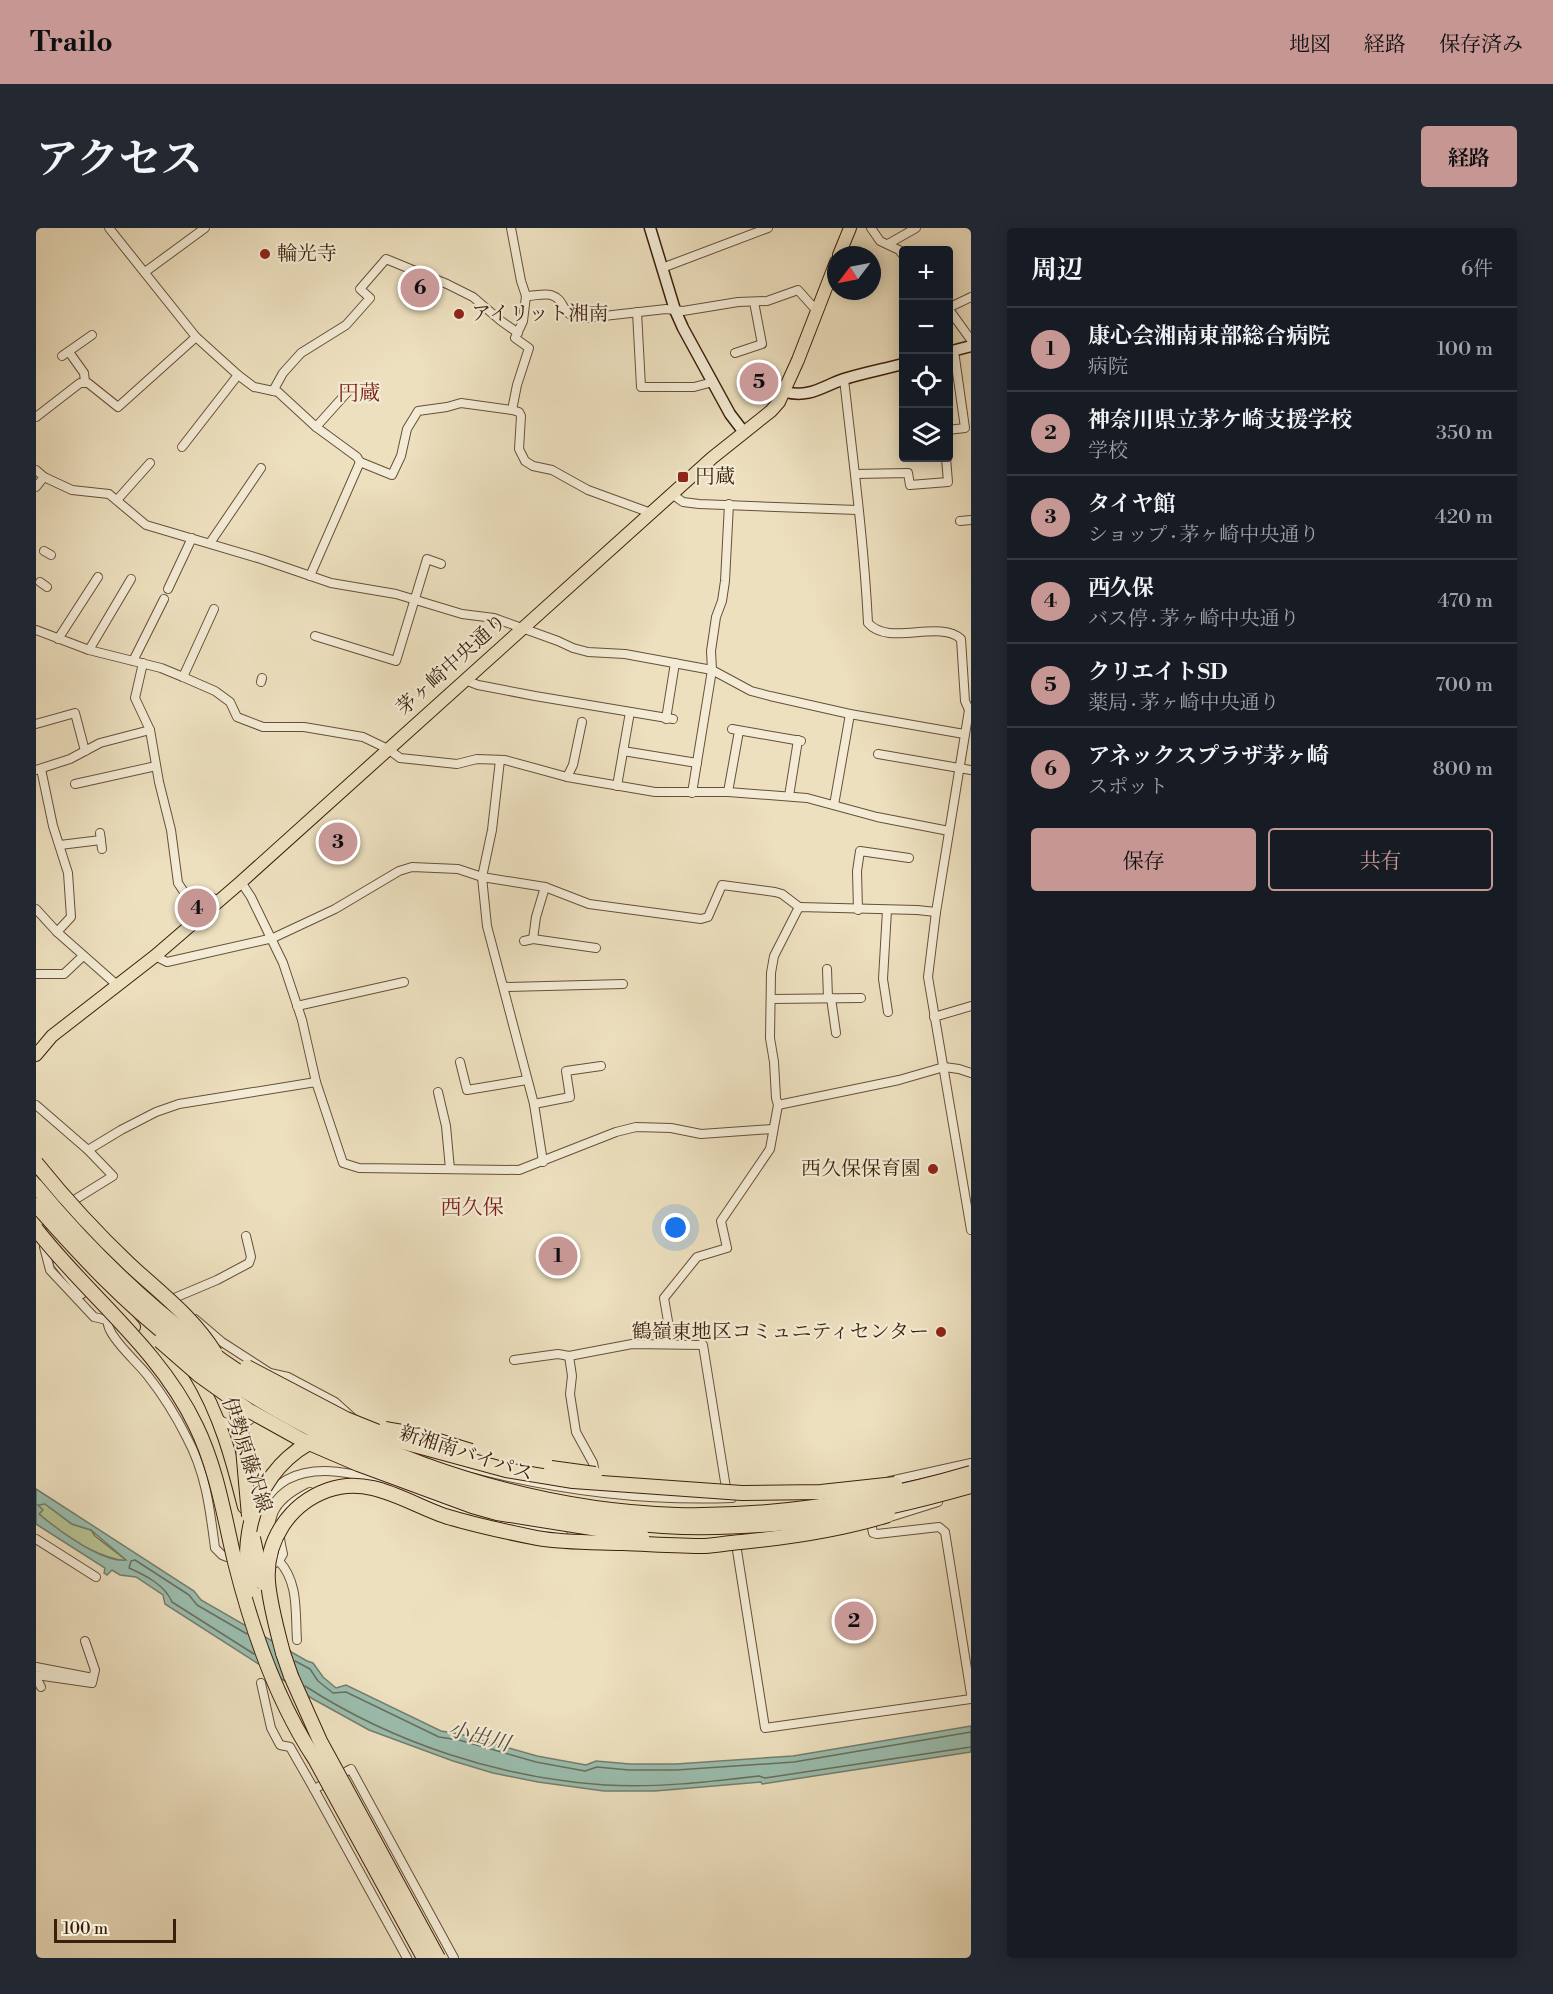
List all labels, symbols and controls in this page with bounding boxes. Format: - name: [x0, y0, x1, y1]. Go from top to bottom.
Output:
- text: Trailo: [30, 25, 113, 60]
- text: 地図: [1289, 32, 1331, 58]
- text: 経路: [1364, 32, 1406, 58]
- text: 保存済み: [1439, 32, 1523, 58]
- button: 経路: [1421, 126, 1517, 187]
- text: アクセス: [36, 134, 203, 187]
- place label: 輪光寺: [277, 242, 337, 267]
- north arrow: [827, 246, 881, 300]
- map controls: [899, 246, 953, 462]
- button: +: [899, 246, 953, 300]
- marker: 輪光寺: [258, 247, 272, 261]
- text: 周辺: [1031, 254, 1083, 286]
- text: 6件: [1461, 257, 1493, 282]
- pin: 6: [400, 266, 440, 310]
- button: −: [899, 300, 953, 354]
- place label: アイリット湘南: [471, 302, 608, 327]
- marker: アイリット湘南: [452, 307, 466, 321]
- text: 康心会湘南東部総合病院: [1088, 323, 1330, 350]
- text: 1: [1046, 337, 1055, 362]
- text: 100 m: [1437, 337, 1493, 362]
- button: locate: [899, 354, 953, 408]
- text: 病院: [1088, 355, 1128, 380]
- pin: 5: [740, 360, 778, 404]
- district label: 円蔵: [338, 381, 380, 407]
- text: 神奈川県立茅ケ崎支援学校: [1088, 407, 1352, 434]
- button: layers: [899, 408, 953, 462]
- text: 2: [1044, 421, 1057, 446]
- text: 350 m: [1436, 421, 1493, 446]
- text: 学校: [1088, 439, 1128, 464]
- place label: 円蔵: [695, 465, 735, 490]
- marker: 円蔵: [676, 470, 690, 484]
- text: タイヤ館: [1088, 491, 1176, 518]
- text: 3: [1044, 505, 1057, 530]
- text: 420 m: [1435, 505, 1493, 530]
- text: ショップ · 茅ヶ崎中央通り: [1088, 523, 1319, 548]
- text: 西久保: [1088, 575, 1154, 602]
- text: 4: [1044, 589, 1057, 614]
- text: 470 m: [1437, 589, 1493, 614]
- text: バス停 · 茅ヶ崎中央通り: [1088, 607, 1300, 632]
- street label: 茅ヶ崎中央通り: [392, 609, 512, 721]
- text: クリエイトSD: [1088, 659, 1228, 686]
- text: 5: [1044, 673, 1057, 698]
- text: 700 m: [1435, 673, 1493, 698]
- text: 薬局 · 茅ヶ崎中央通り: [1088, 691, 1280, 716]
- text: アネックスプラザ茅ヶ崎: [1088, 743, 1329, 770]
- text: 6: [1044, 757, 1057, 782]
- text: 800 m: [1433, 757, 1493, 782]
- text: スポット: [1088, 775, 1168, 800]
- pin: 3: [318, 820, 358, 864]
- button: 保存: [1031, 828, 1256, 891]
- button: 共有: [1268, 828, 1493, 891]
- pin: 4: [178, 886, 216, 930]
- place label: 西久保保育園: [801, 1157, 921, 1182]
- marker: 西久保保育園: [926, 1162, 940, 1176]
- district label: 西久保: [441, 1195, 504, 1221]
- your location: [661, 1213, 690, 1242]
- pin: 1: [538, 1234, 578, 1278]
- place label: 鶴嶺東地区コミュニティセンター: [632, 1320, 929, 1345]
- marker: 鶴嶺東地区コミュニティセンター: [934, 1325, 948, 1339]
- street label: 伊勢原藤沢線: [216, 1394, 276, 1516]
- street label: 新湘南バイパス: [396, 1421, 536, 1487]
- pin: 2: [834, 1598, 874, 1644]
- water label: 小出川: [445, 1716, 515, 1758]
- scale bar: [54, 1916, 176, 1944]
- text: 100 m: [63, 1919, 108, 1939]

